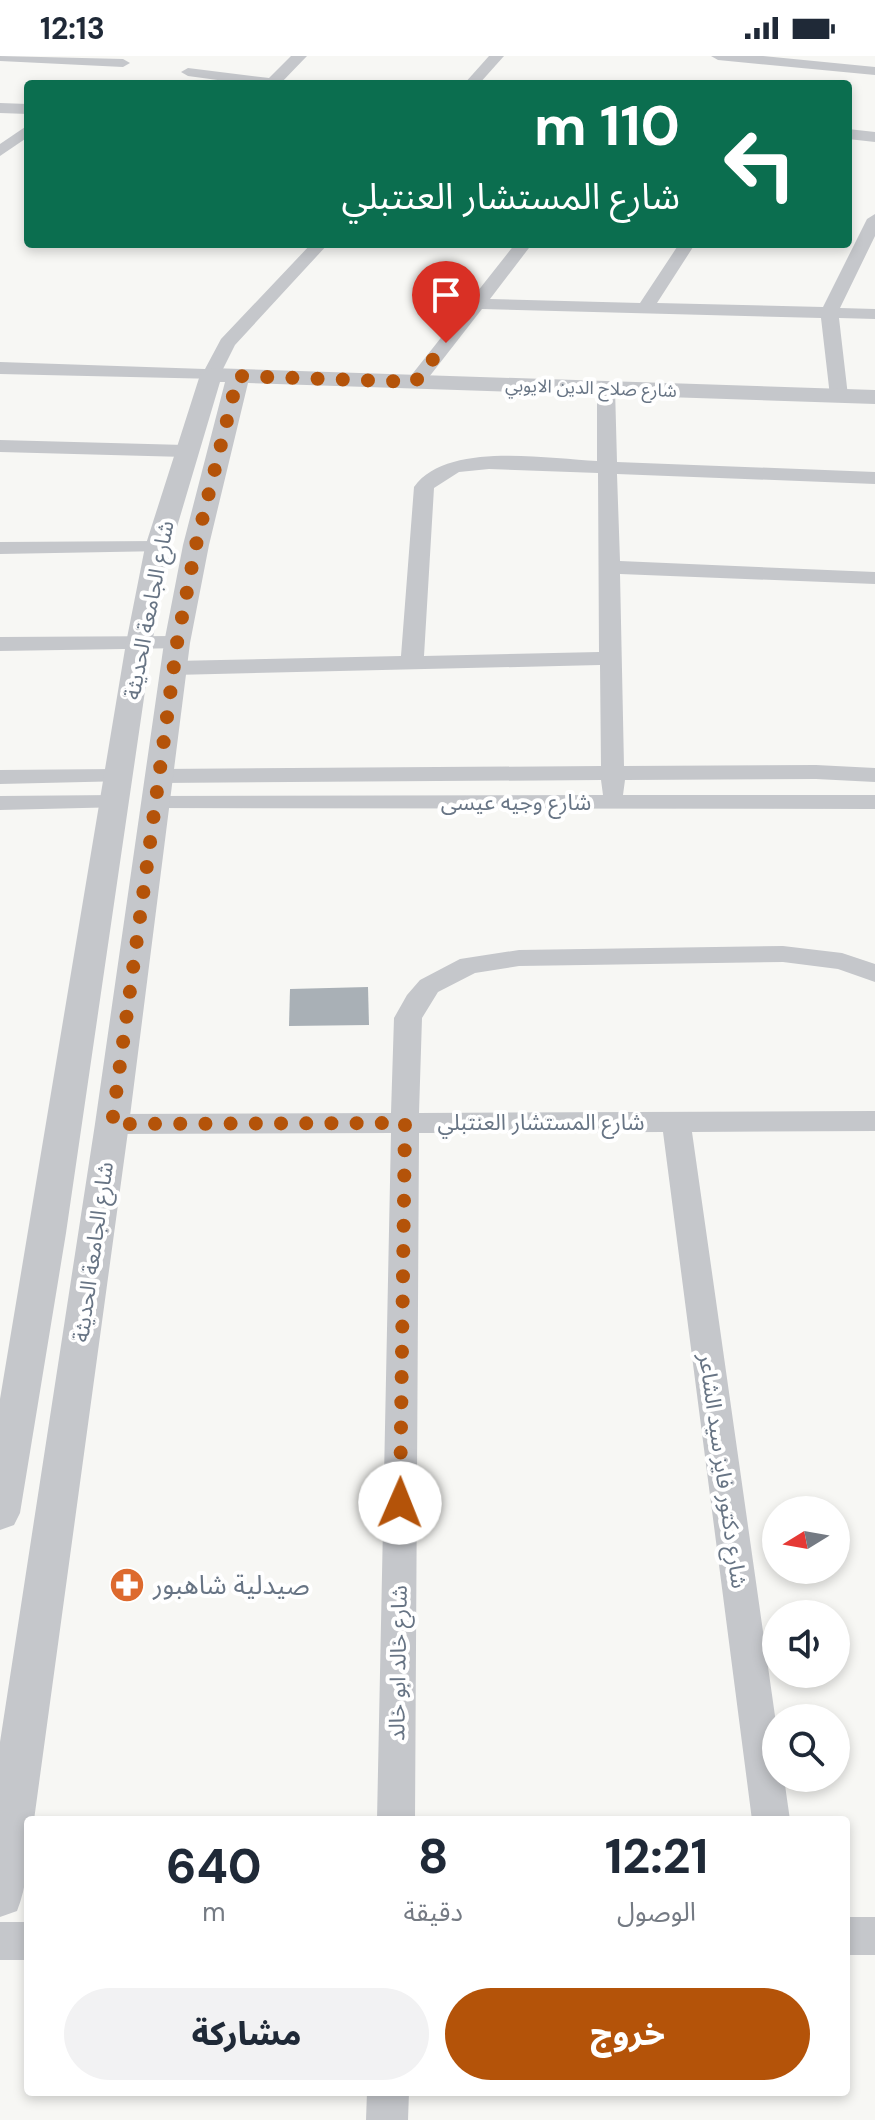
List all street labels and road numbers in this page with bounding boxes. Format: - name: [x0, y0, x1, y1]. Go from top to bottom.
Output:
- street label: شارع صلاح الدين الايوبي: [505, 373, 677, 405]
- street label: شارع الجامعة الحديثة: [117, 518, 183, 702]
- street label: شارع وجيه عيسى: [441, 788, 591, 819]
- street label: شارع المستشار العنتبلي: [438, 1108, 644, 1139]
- street label: شارع الجامعة الحديثة: [66, 1160, 122, 1344]
- street label: شارع دكتور فايز سيد الشاعر: [690, 1351, 754, 1591]
- street label: شارع خالد ابو خالد: [382, 1585, 416, 1741]

